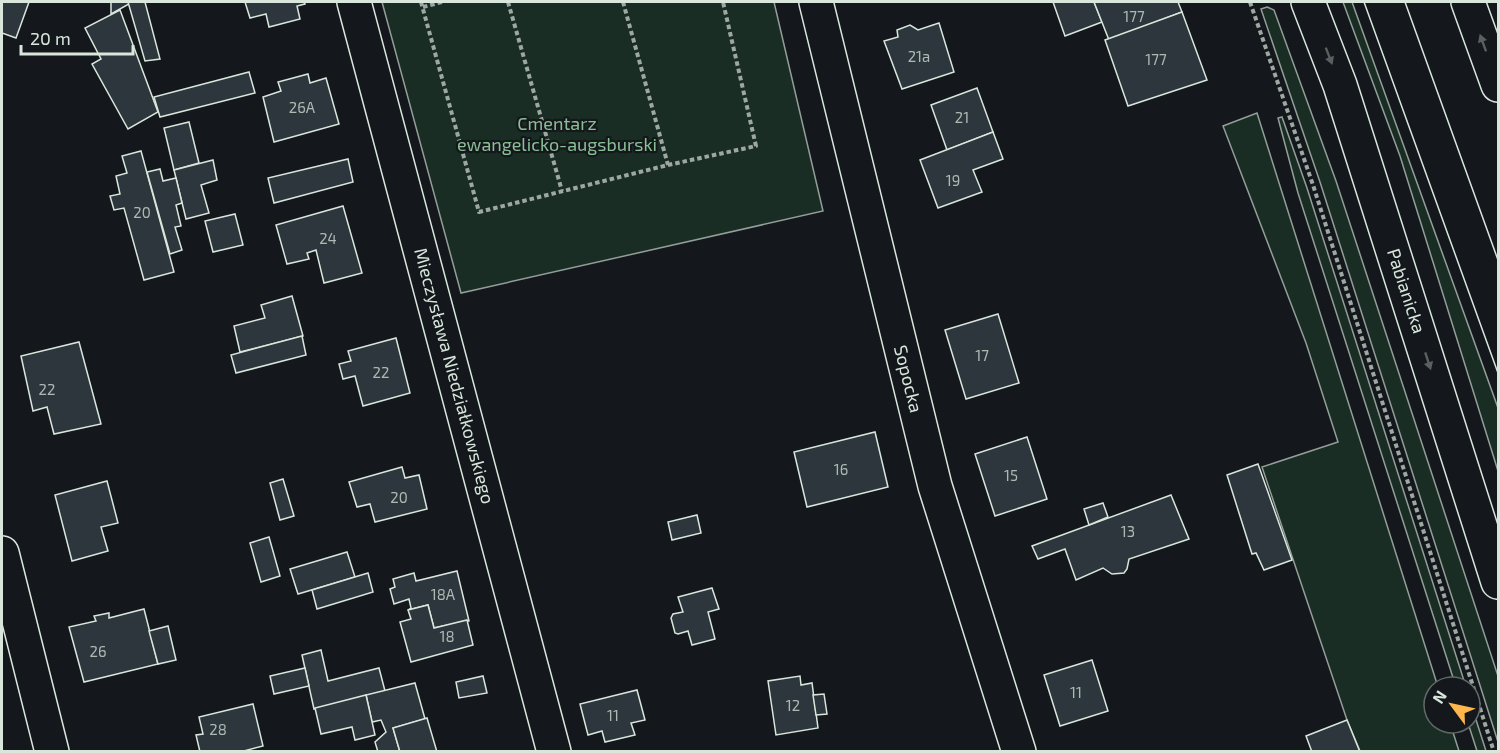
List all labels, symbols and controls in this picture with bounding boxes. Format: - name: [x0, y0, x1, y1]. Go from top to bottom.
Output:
- house number: 177: [1123, 7, 1145, 25]
- scale bar: [21, 18, 134, 56]
- text: 20 m: [30, 27, 71, 49]
- one-way arrow: [1478, 34, 1488, 52]
- house number: 21a: [908, 47, 930, 65]
- one-way arrow: [1325, 47, 1334, 65]
- house number: 177: [1145, 50, 1167, 68]
- house number: 26A: [289, 98, 316, 116]
- house number: 21: [955, 108, 969, 126]
- park label: Cmentarz ewangelicko-augsburski: [457, 112, 657, 155]
- house number: 19: [946, 171, 960, 189]
- house number: 20: [133, 203, 151, 221]
- house number: 24: [319, 229, 337, 247]
- street label: Mieczysława Niedziałkowskiego: [410, 245, 500, 506]
- street label: Pabianicka: [1383, 246, 1431, 336]
- street label: Sopocka: [890, 343, 928, 415]
- house number: 17: [975, 346, 989, 364]
- one-way arrow: [1424, 352, 1433, 370]
- house number: 22: [373, 363, 389, 381]
- house number: 22: [39, 380, 55, 398]
- house number: 16: [834, 460, 848, 478]
- house number: 15: [1004, 466, 1018, 484]
- house number: 20: [390, 488, 408, 506]
- house number: 13: [1121, 522, 1135, 540]
- house number: 18A: [431, 585, 456, 603]
- house number: 18: [439, 627, 455, 645]
- house number: 26: [89, 642, 107, 660]
- north arrow: [1422, 675, 1482, 735]
- house number: 11: [1070, 683, 1082, 701]
- text: N: [1428, 687, 1450, 707]
- house number: 12: [786, 696, 800, 714]
- house number: 11: [607, 706, 619, 724]
- house number: 28: [209, 720, 227, 738]

